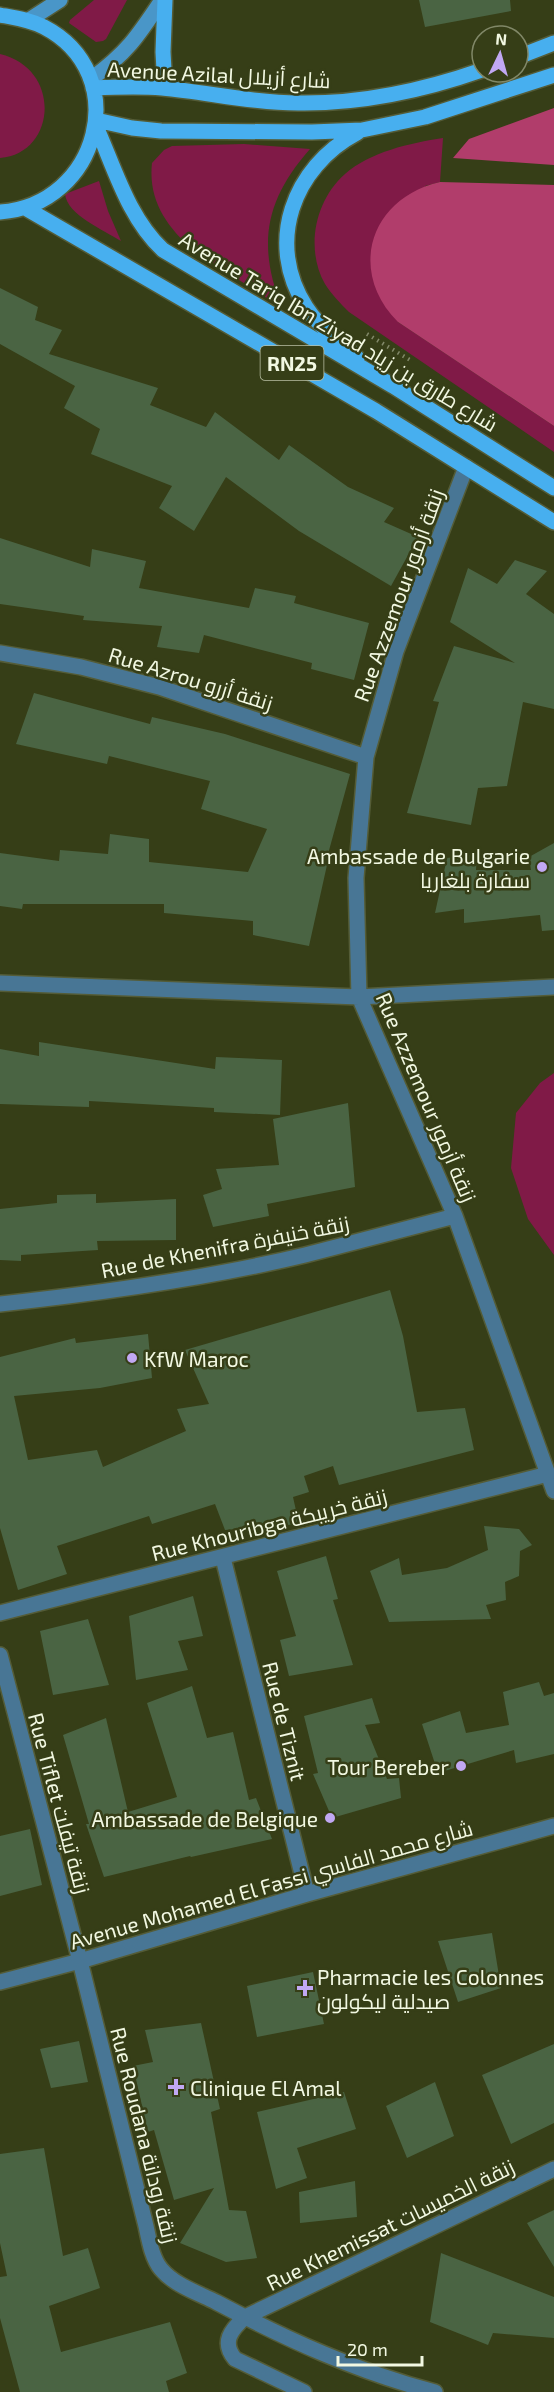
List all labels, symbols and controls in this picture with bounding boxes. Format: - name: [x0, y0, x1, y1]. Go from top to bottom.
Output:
- north arrow: [470, 24, 530, 84]
- text: N: [495, 29, 508, 49]
- street label: Avenue Azilal شارع أزيلال: [107, 56, 331, 95]
- street label: Avenue Tariq Ibn Ziyad شارع طارق بن زياد: [174, 226, 503, 439]
- road number: RN25: [260, 346, 324, 380]
- street label: Rue Azzemour زنقة أزمور: [348, 485, 449, 705]
- street label: Rue Azrou زنقة أزرو: [106, 641, 276, 716]
- place label: Ambassade de Bulgarie سفارة بلغاريا: [307, 843, 530, 893]
- marker: Ambassade de Bulgarie سفارة بلغاريا: [535, 860, 549, 874]
- street label: Rue Azzemour زنقة أزمور: [371, 989, 482, 1206]
- street label: Rue de Khenifra زنقة خنيفرة: [99, 1210, 351, 1283]
- place label: KfW Maroc: [144, 1346, 249, 1371]
- marker: KfW Maroc: [125, 1351, 139, 1365]
- street label: Rue Khouribga زنقة خريبكة: [149, 1483, 389, 1566]
- street label: Rue de Tiznit: [258, 1659, 312, 1783]
- street label: Rue Tiflet زنقة تيفلت: [23, 1710, 96, 1896]
- place label: Tour Bereber: [327, 1754, 450, 1779]
- marker: Tour Bereber: [454, 1759, 468, 1773]
- place label: Ambassade de Belgique: [92, 1806, 318, 1831]
- marker: Ambassade de Belgique: [323, 1811, 337, 1825]
- street label: Avenue Mohamed El Fassi شارع محمد الفاسي: [67, 1814, 476, 1957]
- place label: Pharmacie les Colonnes صيدلية ليكولون: [317, 1964, 544, 2015]
- marker: Pharmacie les Colonnes صيدلية ليكولون: [298, 1981, 312, 1995]
- street label: Rue Roudana زنقة رودانة: [105, 2025, 184, 2246]
- place label: Clinique El Amal: [190, 2075, 342, 2100]
- marker: Clinique El Amal: [167, 2078, 185, 2096]
- street label: Rue Khemissat زنقة الخميسات: [262, 2153, 518, 2296]
- scale bar: [338, 2329, 422, 2367]
- text: 20 m: [347, 2338, 388, 2360]

